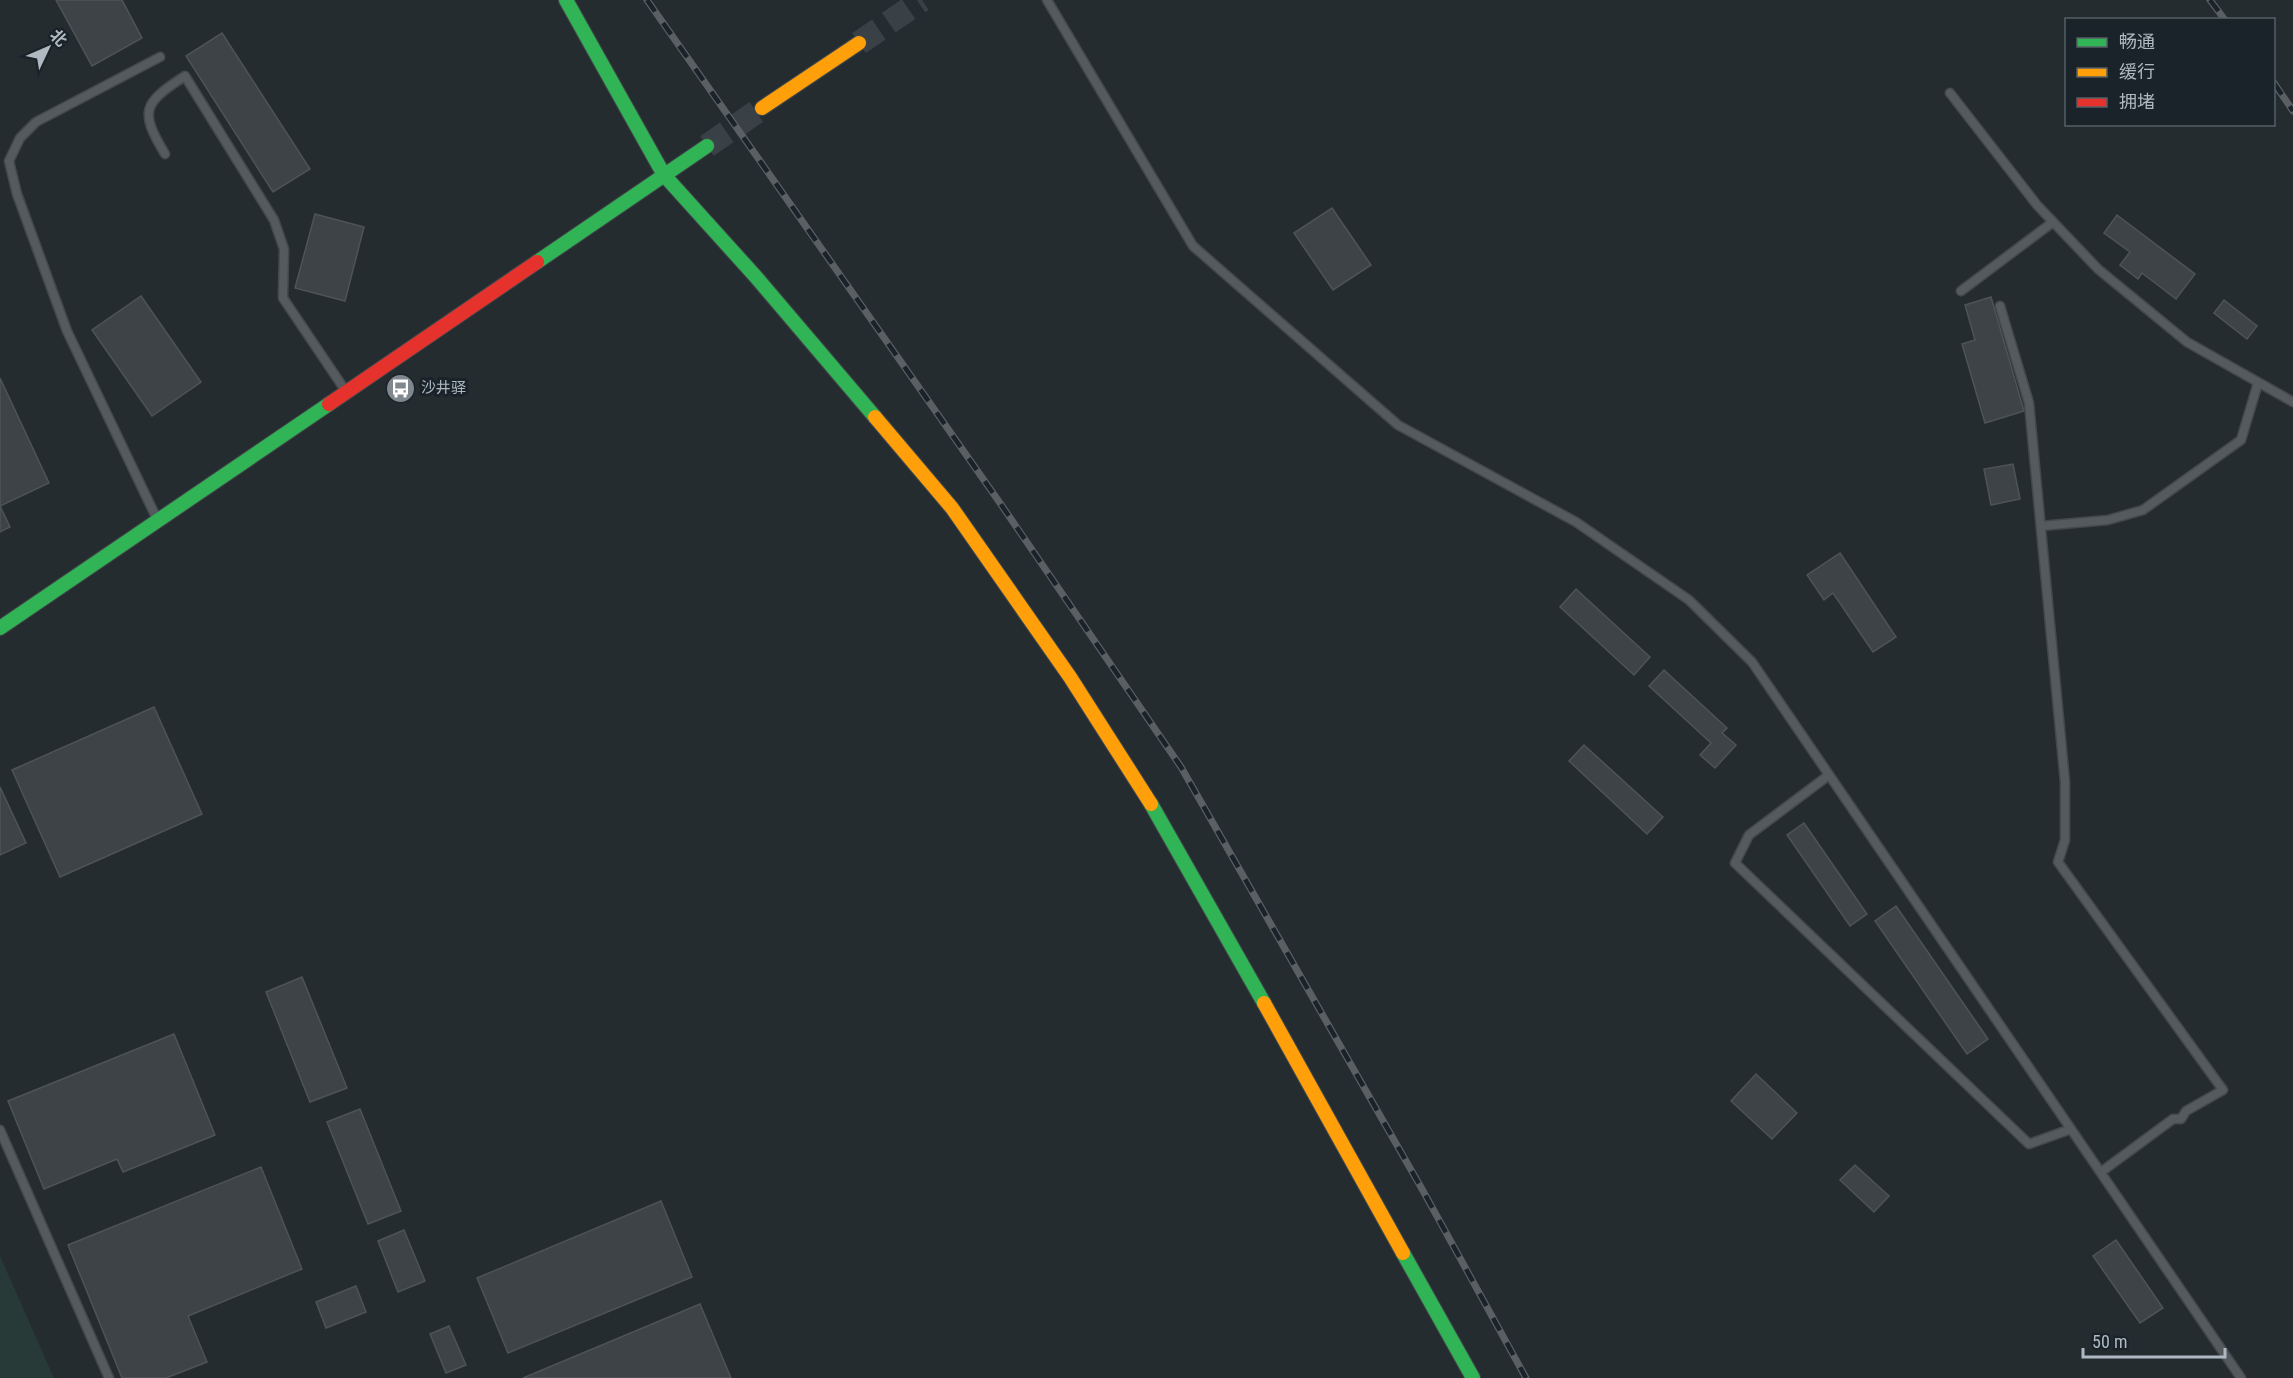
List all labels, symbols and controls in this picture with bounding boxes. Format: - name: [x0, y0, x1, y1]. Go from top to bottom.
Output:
- north arrow: [18, 18, 78, 78]
- legend: [2065, 18, 2275, 126]
- text: 北: [46, 26, 71, 50]
- text: 畅通: [2119, 31, 2155, 52]
- text: 缓行: [2119, 61, 2155, 82]
- text: 拥堵: [2119, 91, 2155, 112]
- bus stop icon: 沙井驿: [384, 372, 416, 404]
- place label: 沙井驿: [421, 379, 466, 397]
- scale bar: [2083, 1321, 2226, 1359]
- text: 50 m: [2092, 1331, 2127, 1352]

